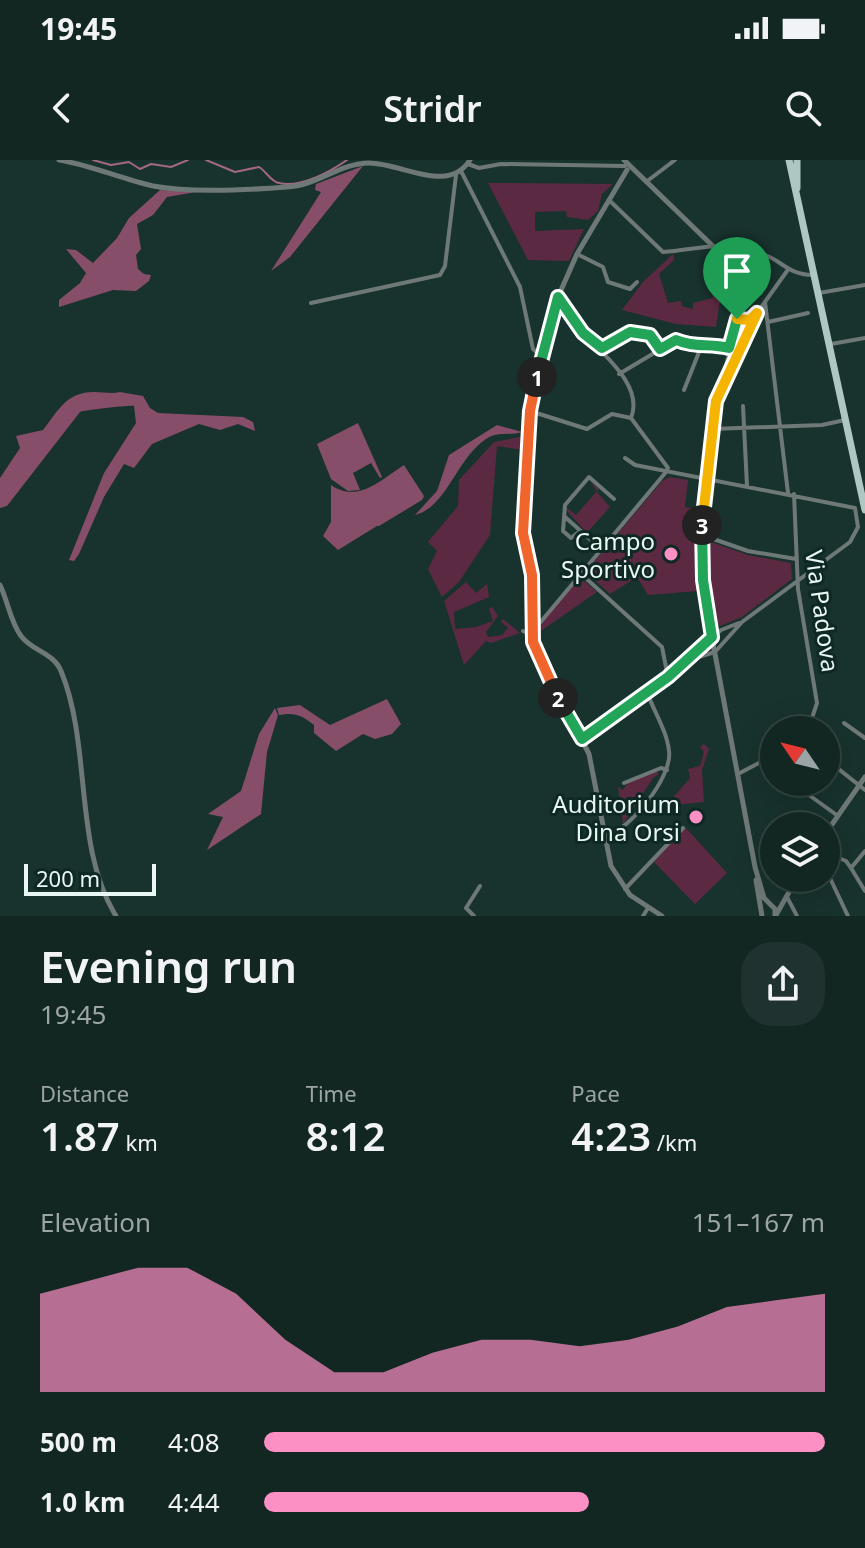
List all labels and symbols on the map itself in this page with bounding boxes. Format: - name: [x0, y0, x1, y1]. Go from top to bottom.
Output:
- pin: [703, 237, 771, 319]
- pin: 1: [517, 357, 557, 397]
- pin: 3: [682, 505, 722, 545]
- place label: Campo Sportivo: [561, 524, 655, 585]
- marker: Campo Sportivo: [662, 545, 680, 563]
- street label: Via Padova: [798, 548, 848, 674]
- pin: 2: [538, 678, 578, 718]
- north arrow: [760, 716, 840, 796]
- place label: Auditorium Dina Orsi: [552, 787, 680, 848]
- marker: Auditorium Dina Orsi: [687, 808, 705, 826]
- scale bar: [24, 860, 156, 896]

